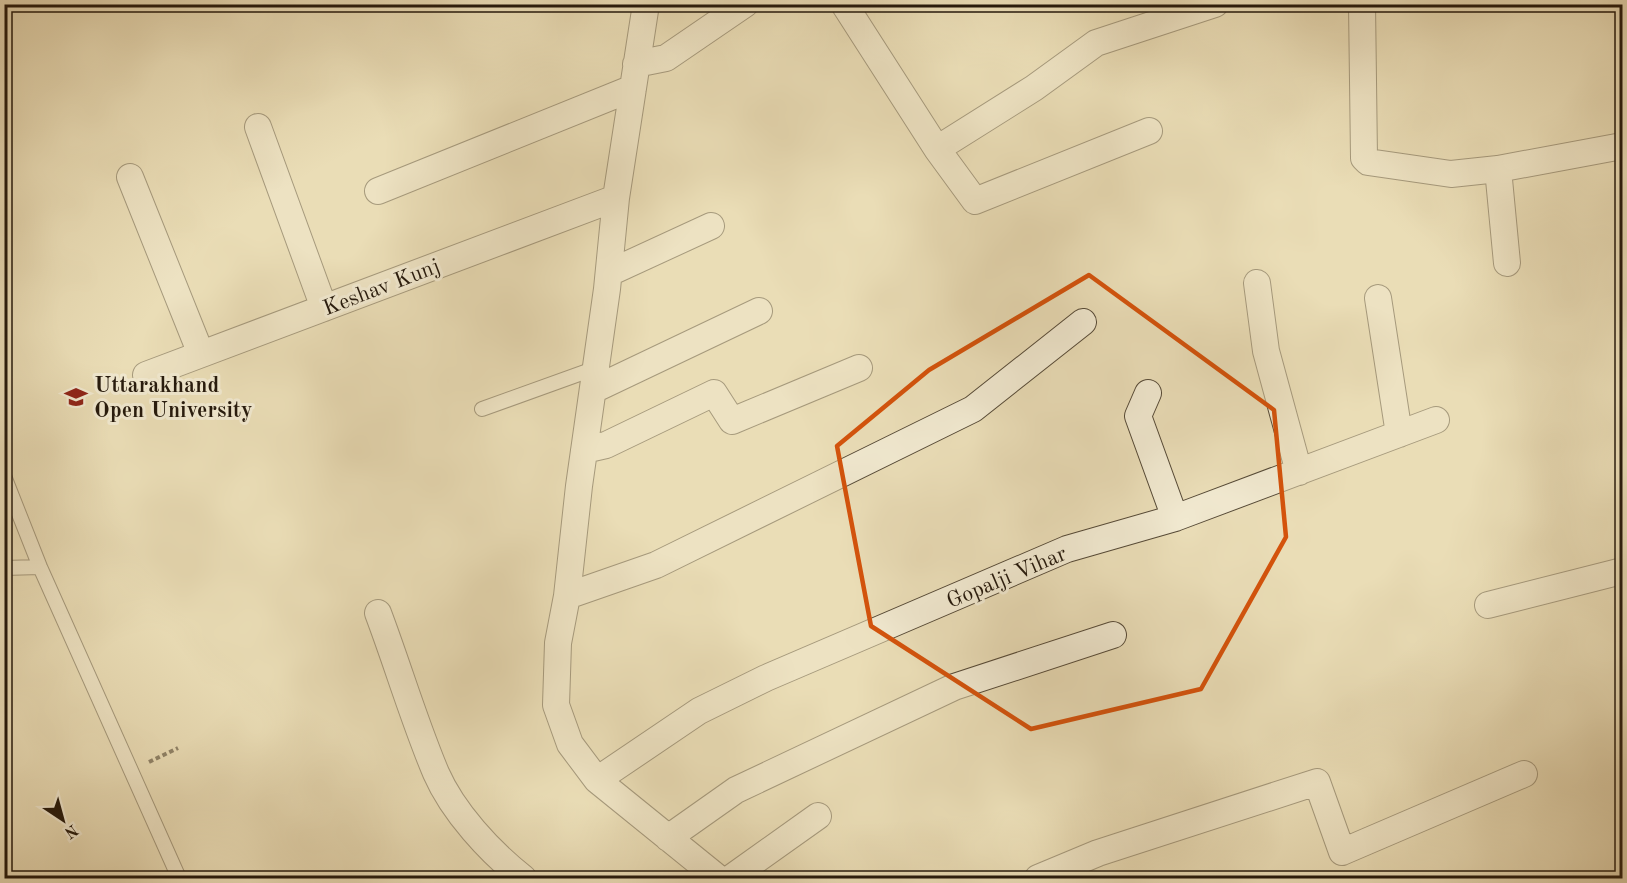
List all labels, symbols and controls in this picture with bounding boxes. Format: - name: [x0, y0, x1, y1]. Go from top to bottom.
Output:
- street label: Keshav Kunj: [320, 255, 443, 320]
- place label: Uttarakhand Open University: [94, 375, 253, 422]
- school or university icon: Uttarakhand Open University: [63, 384, 89, 410]
- street label: Gopalji Vihar: [944, 543, 1070, 613]
- north arrow: [33, 790, 93, 850]
- text: N: [60, 820, 80, 841]

